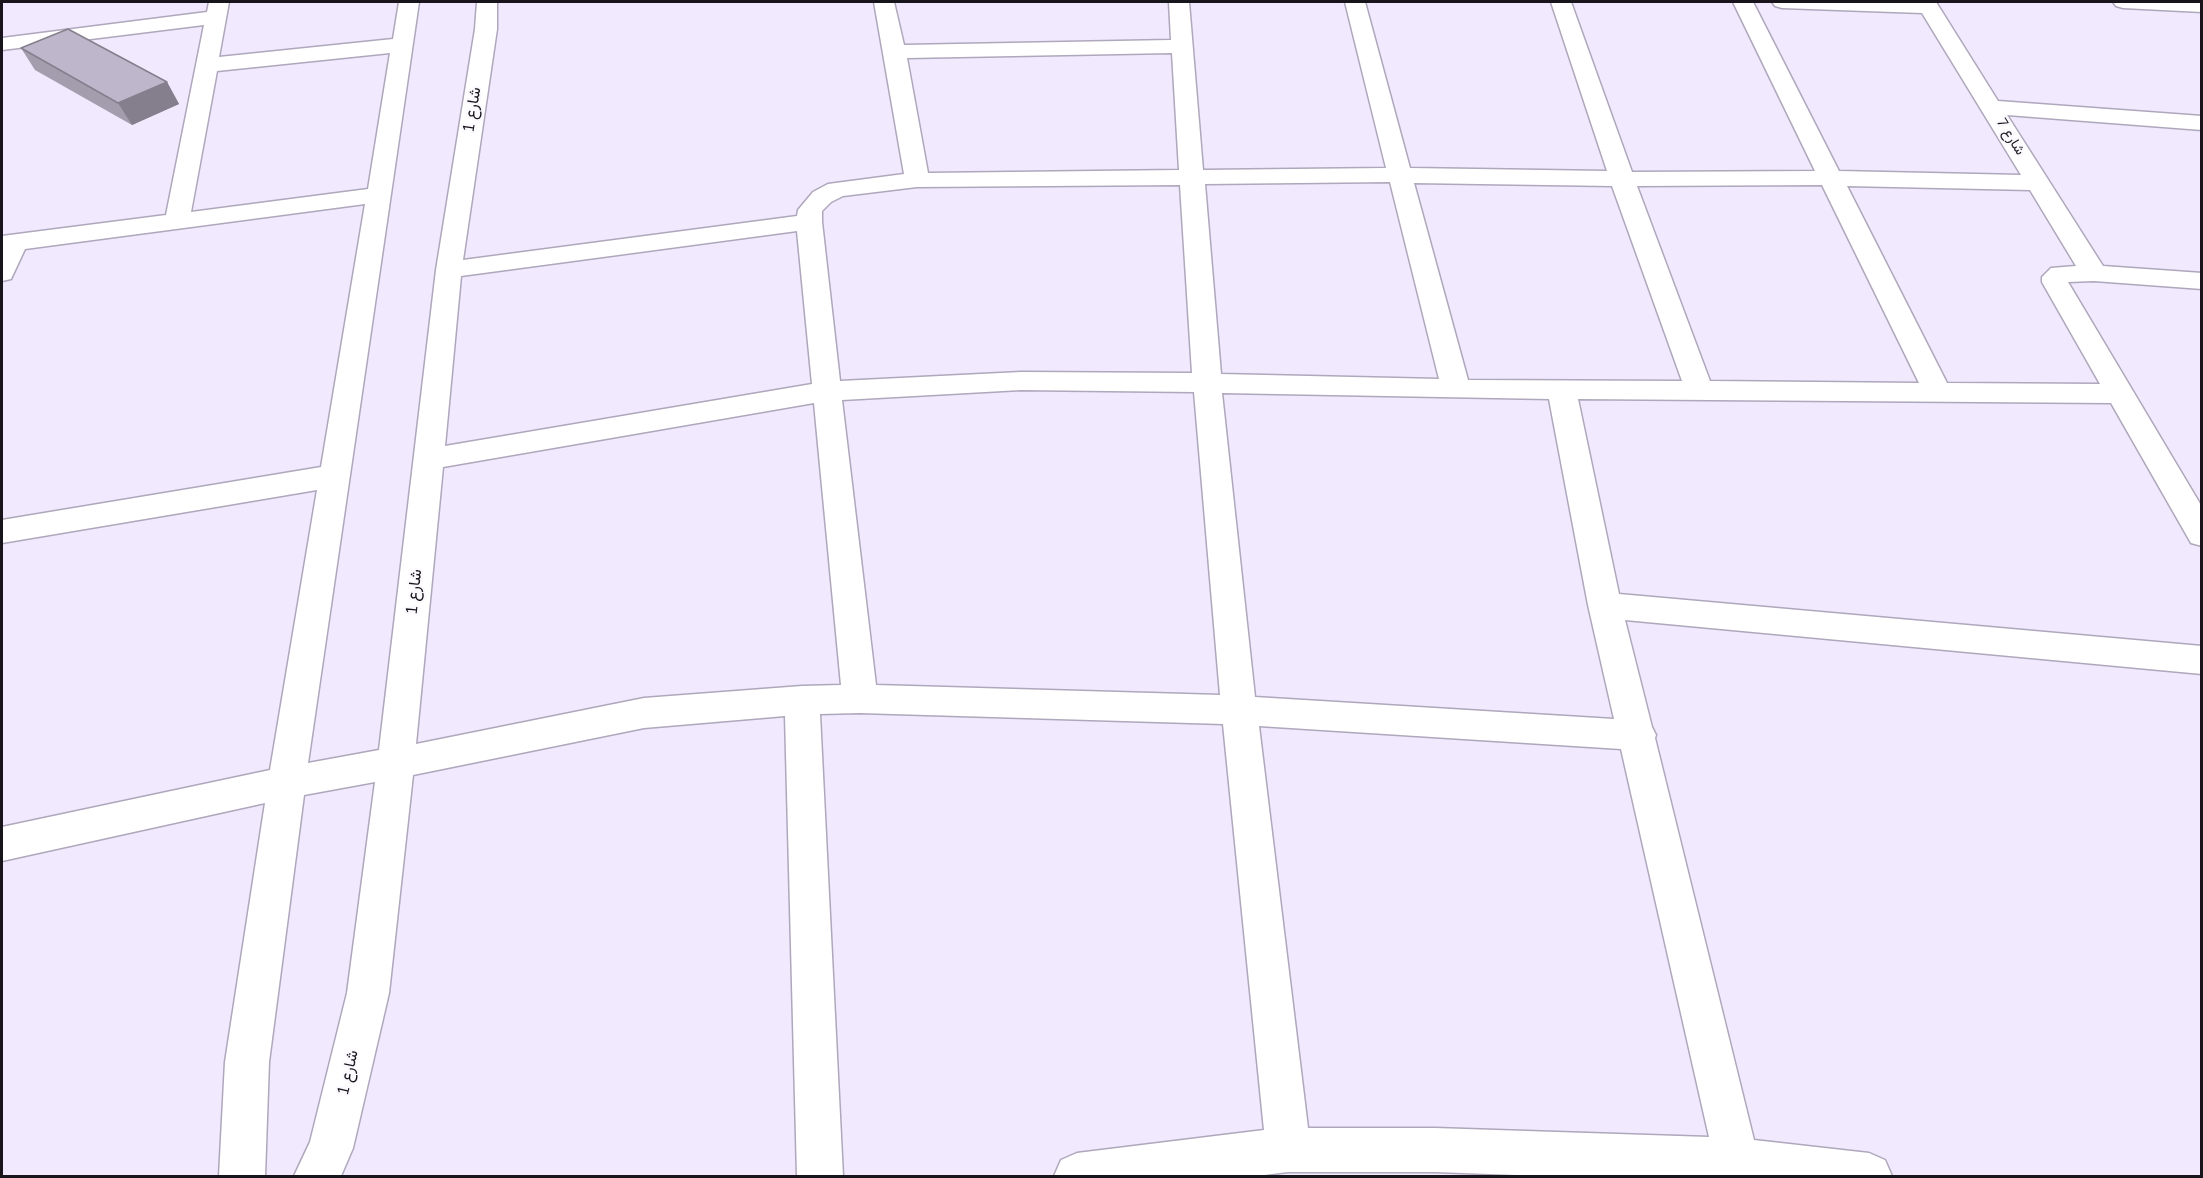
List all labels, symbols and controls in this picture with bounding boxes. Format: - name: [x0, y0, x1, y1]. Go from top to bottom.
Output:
- street label: شارع 1: [460, 86, 486, 134]
- street label: شارع 7: [1992, 116, 2028, 158]
- street label: شارع 1: [403, 568, 427, 616]
- street label: شارع 1: [334, 1048, 364, 1098]

